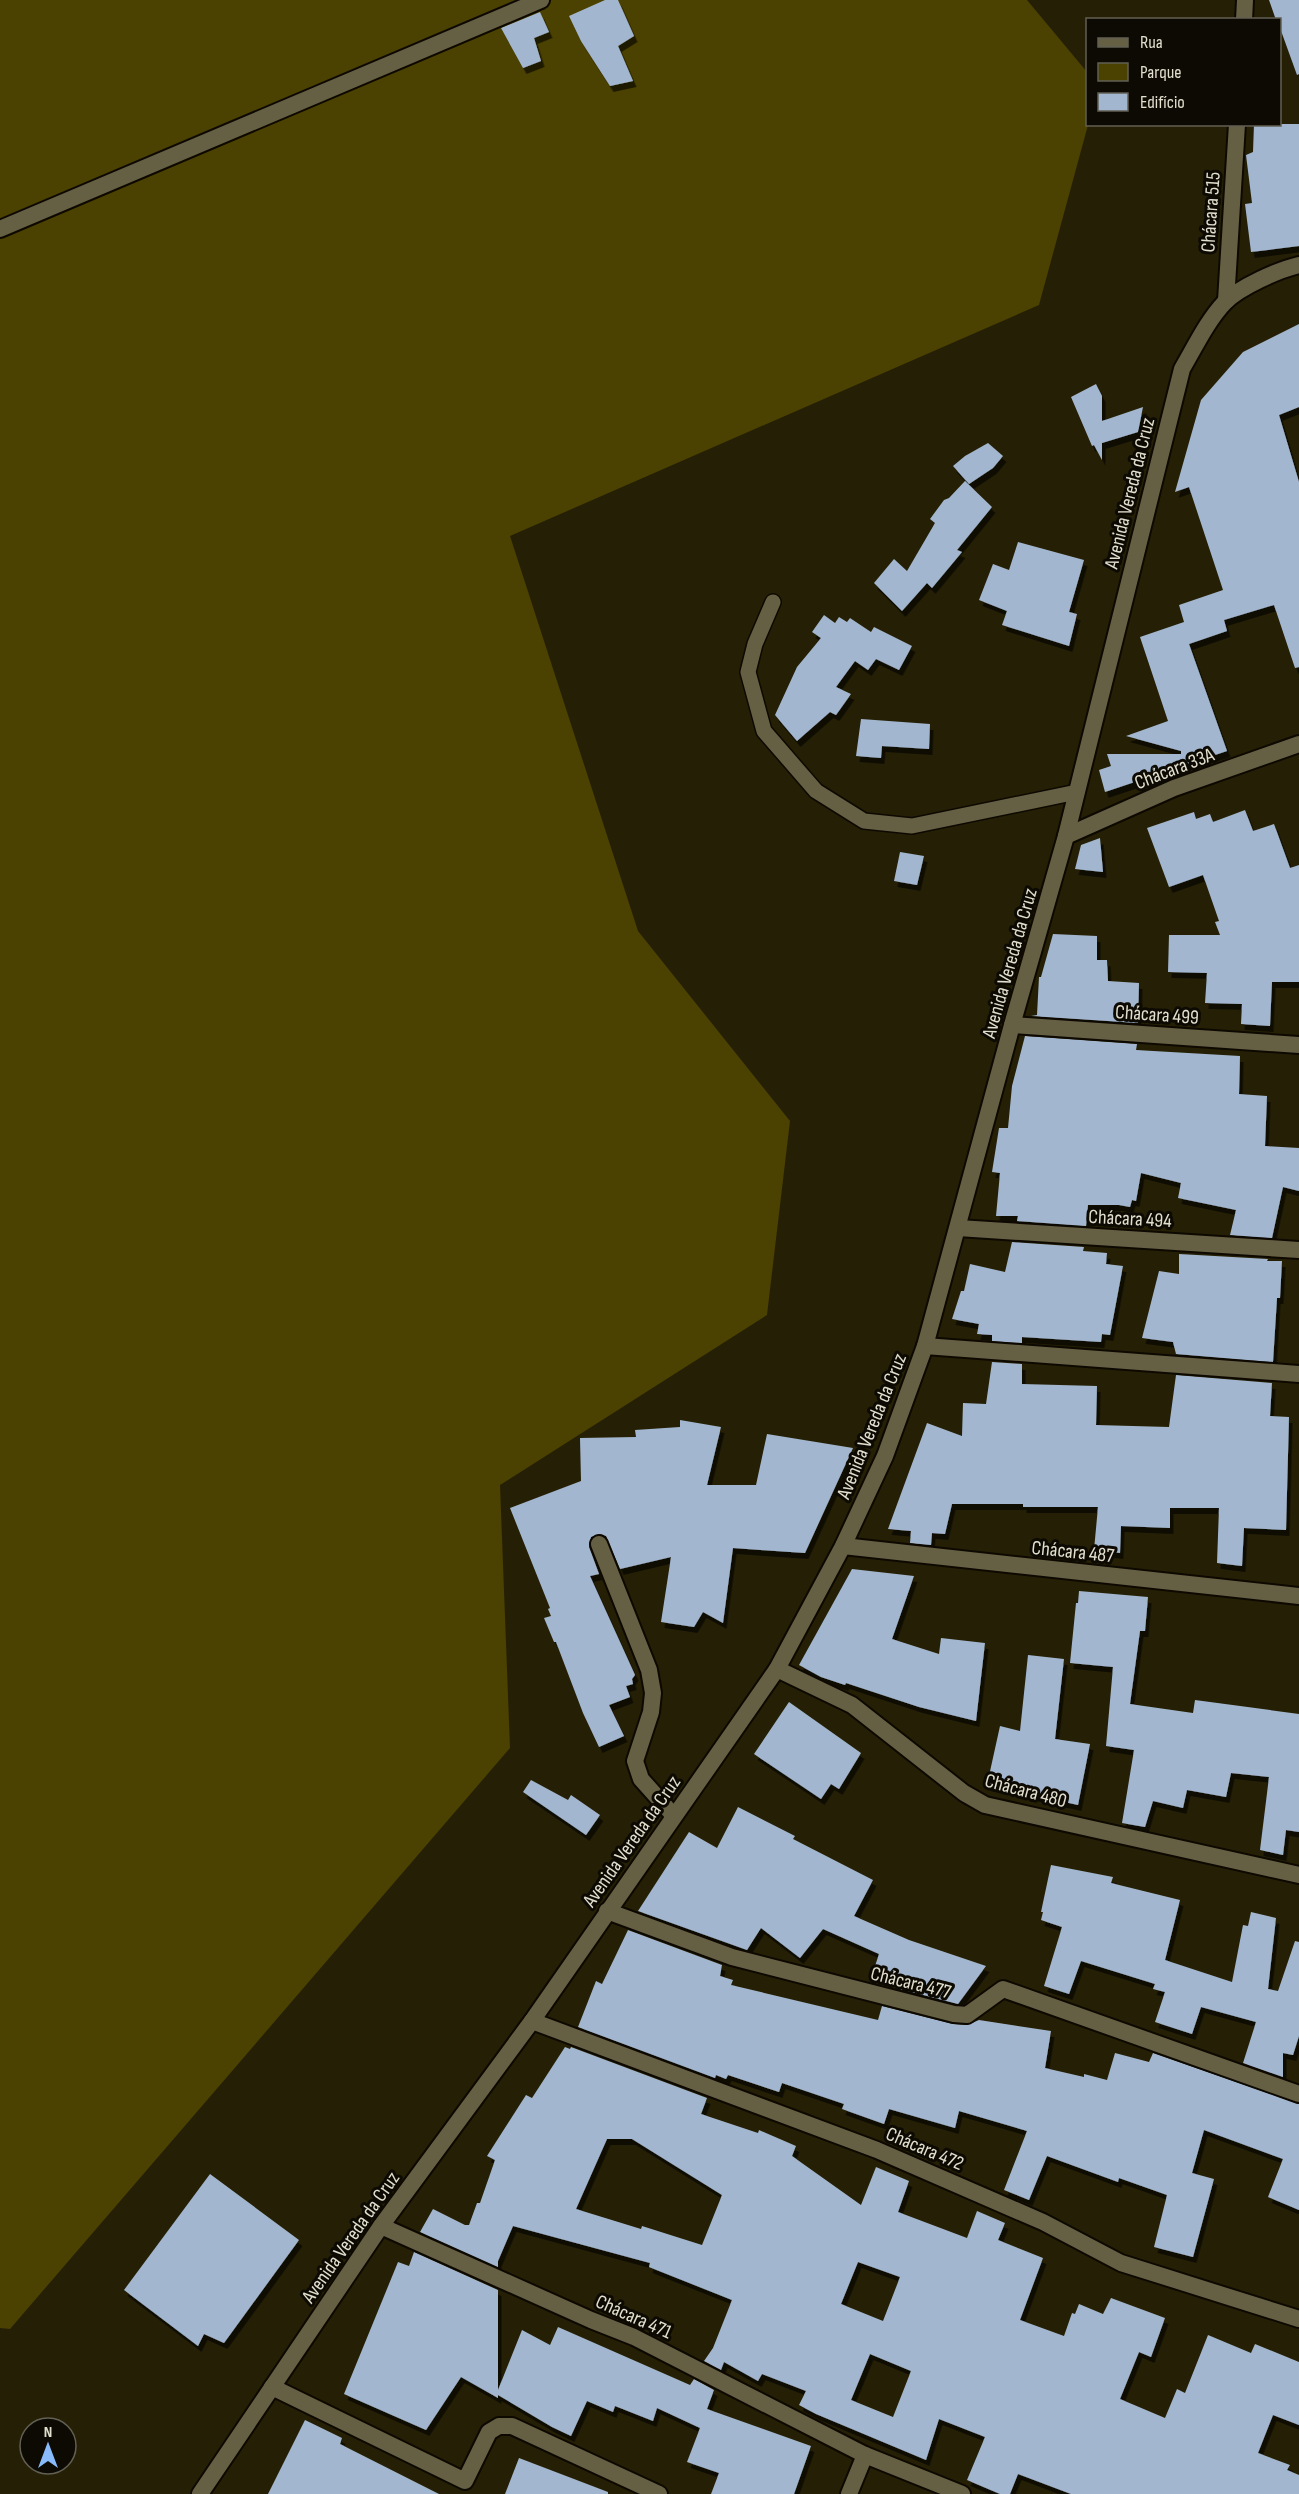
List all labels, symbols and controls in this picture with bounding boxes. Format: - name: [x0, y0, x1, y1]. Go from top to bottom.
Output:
- legend: [1086, 18, 1281, 126]
- text: Rua: [1140, 32, 1163, 53]
- text: Parque: [1140, 62, 1181, 83]
- text: Edifício: [1140, 92, 1185, 113]
- street label: Chácara 515: [1196, 171, 1226, 253]
- street label: Avenida Vereda da Cruz: [1099, 415, 1160, 572]
- street label: Chácara 33A: [1131, 743, 1218, 795]
- street label: Avenida Vereda da Cruz: [977, 886, 1043, 1042]
- street label: Chácara 499: [1114, 1000, 1200, 1030]
- street label: Chácara 494: [1088, 1205, 1172, 1233]
- street label: Avenida Vereda da Cruz: [831, 1350, 912, 1504]
- street label: Chácara 487: [1030, 1536, 1115, 1568]
- street label: Chácara 480: [982, 1769, 1069, 1813]
- street label: Avenida Vereda da Cruz: [577, 1771, 686, 1913]
- street label: Chácara 477: [868, 1961, 953, 2005]
- street label: Chácara 472: [882, 2122, 967, 2176]
- street label: Avenida Vereda da Cruz: [296, 2167, 405, 2309]
- street label: Chácara 471: [592, 2289, 675, 2344]
- north arrow: [18, 2416, 78, 2476]
- text: N: [44, 2423, 52, 2442]

